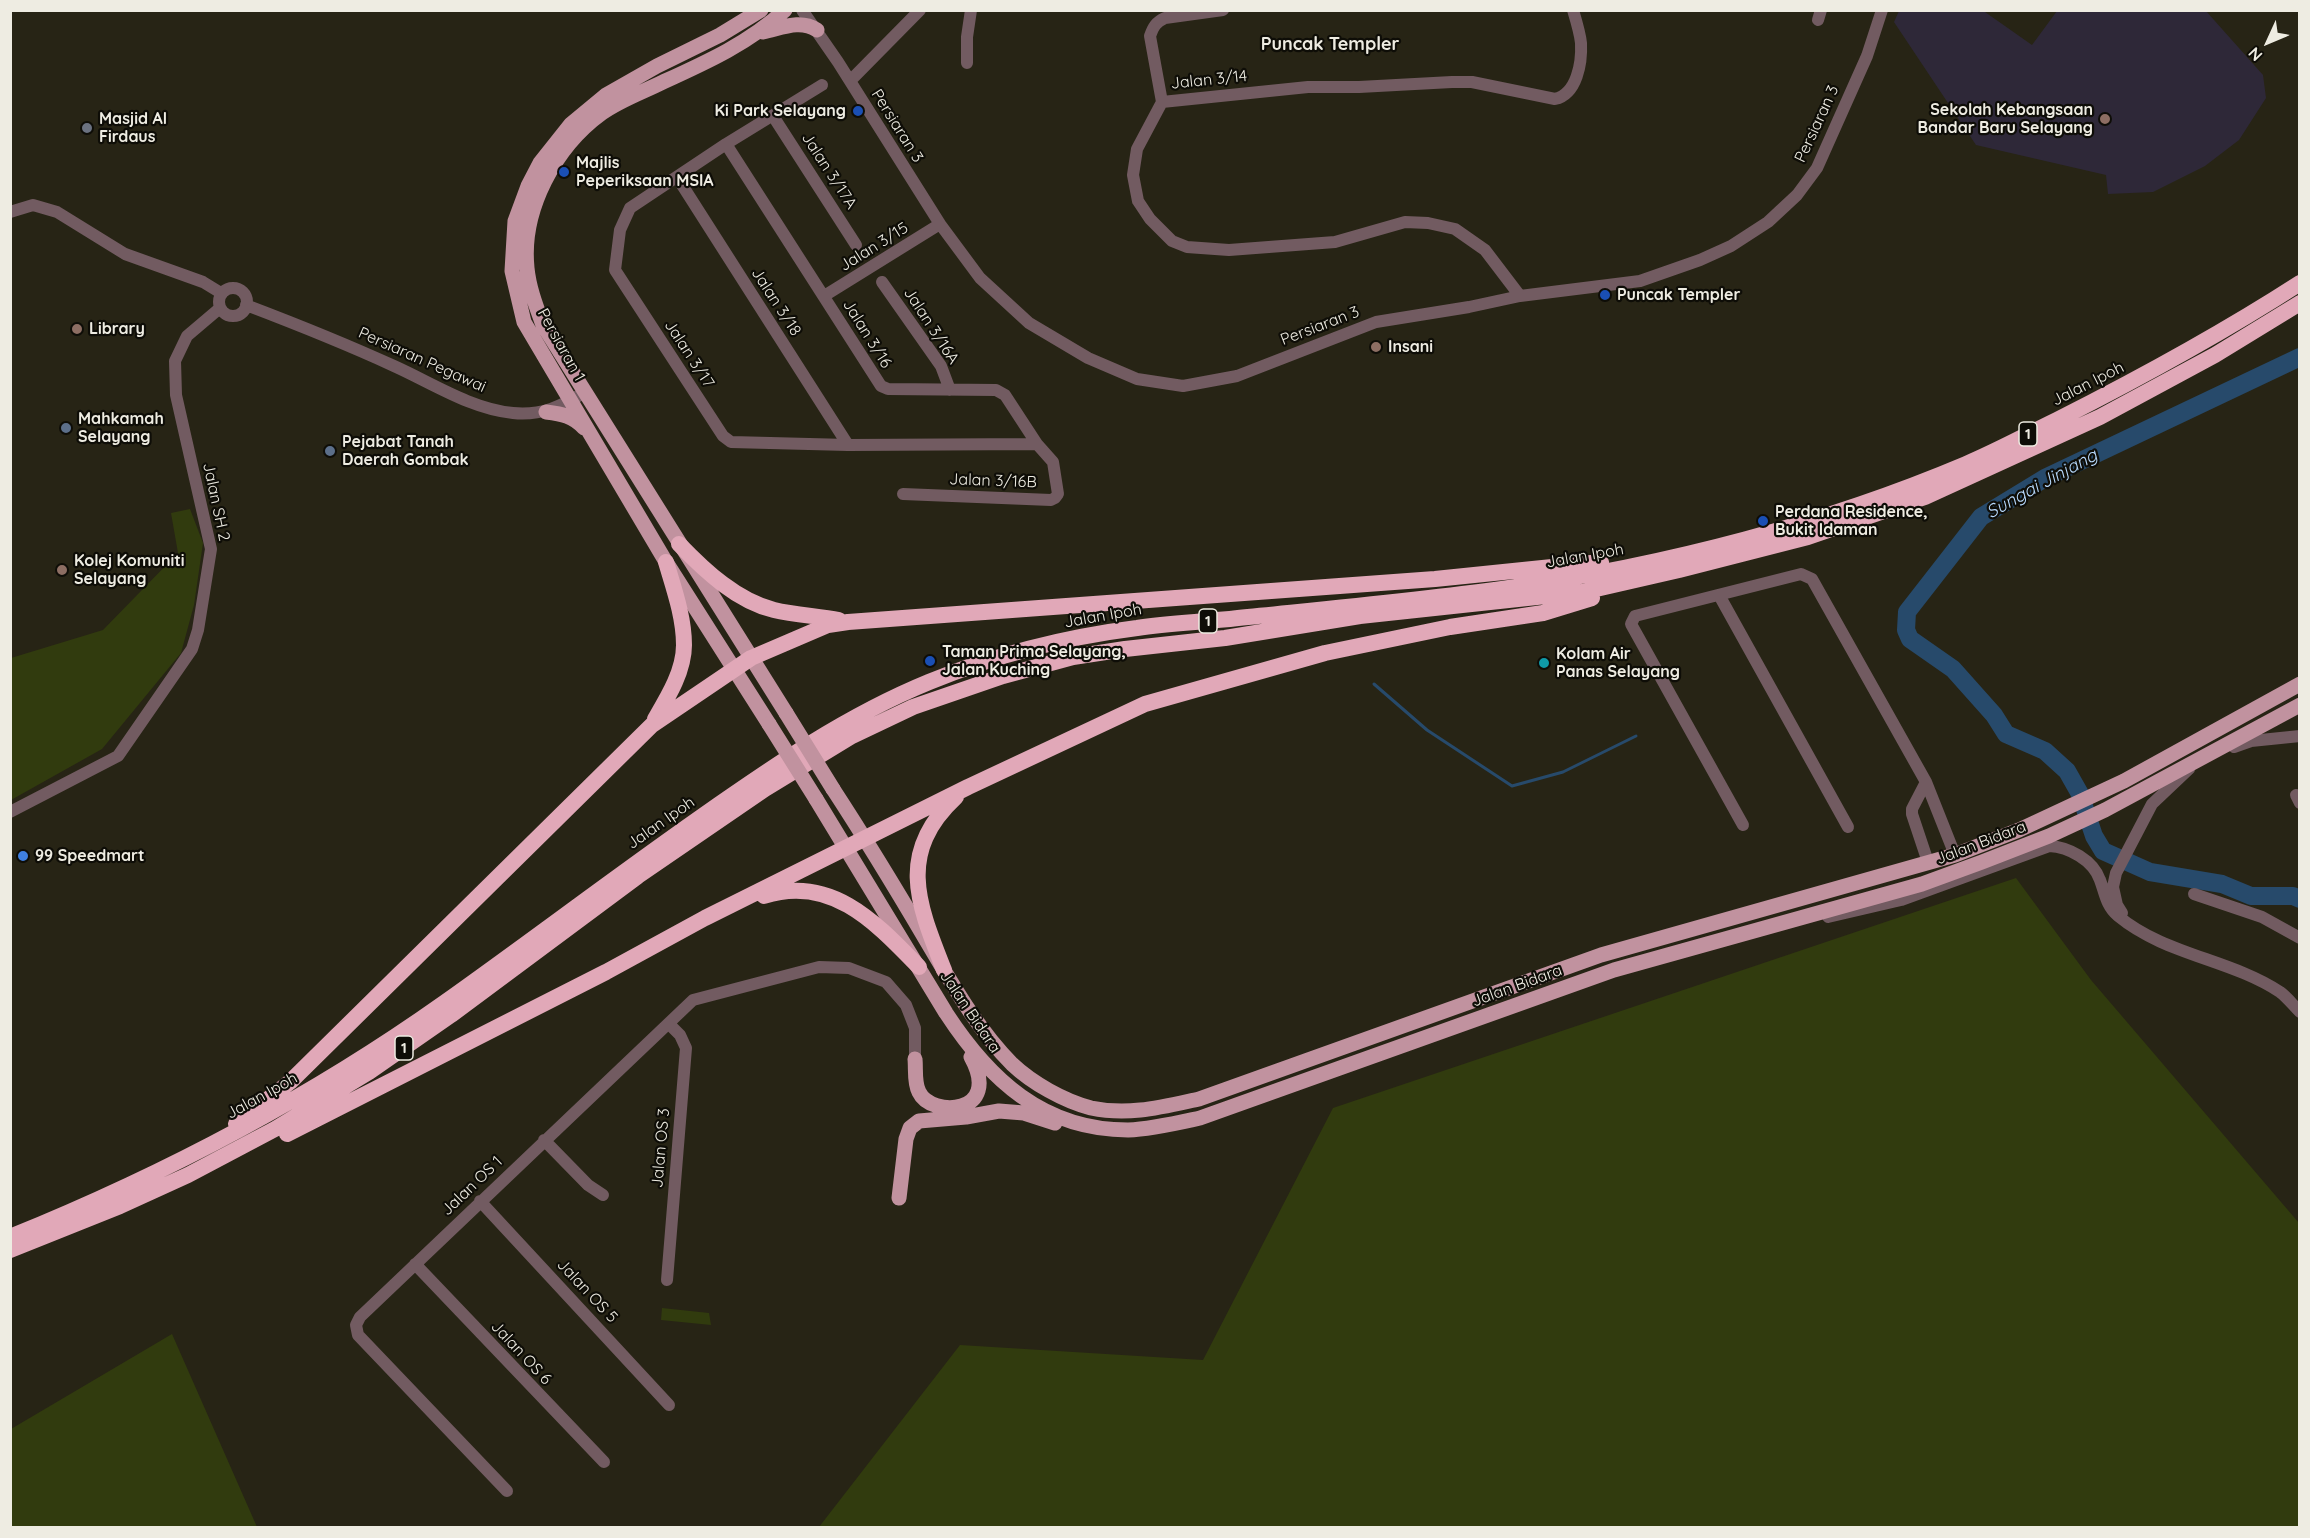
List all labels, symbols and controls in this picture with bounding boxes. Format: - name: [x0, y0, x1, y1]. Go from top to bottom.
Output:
- north arrow: [2238, 12, 2298, 72]
- district label: Puncak Templer: [1261, 34, 1399, 56]
- text: N: [2244, 43, 2266, 66]
- street label: Jalan 3/14: [1170, 66, 1248, 94]
- street label: Persiaran 3: [1791, 82, 1843, 166]
- street label: Persiaran 3: [867, 86, 927, 166]
- place label: Sekolah Kebangsaan Bandar Baru Selayang: [1918, 100, 2093, 138]
- place label: Ki Park Selayang: [715, 101, 846, 121]
- marker: Ki Park Selayang: [851, 104, 865, 118]
- place label: Masjid Al Firdaus: [99, 109, 167, 147]
- marker: Sekolah Kebangsaan Bandar Baru Selayang: [2098, 112, 2112, 126]
- marker: Masjid Al Firdaus: [80, 121, 94, 135]
- street label: Jalan 3/17A: [797, 129, 861, 213]
- place label: Majlis Peperiksaan MSIA: [576, 153, 714, 191]
- marker: Majlis Peperiksaan MSIA: [557, 165, 571, 179]
- street label: Jalan 3/15: [836, 218, 912, 276]
- street label: Jalan 3/18: [747, 264, 805, 340]
- street label: Jalan 3/16A: [899, 284, 963, 368]
- place label: Puncak Templer: [1617, 285, 1740, 305]
- marker: Puncak Templer: [1598, 288, 1612, 302]
- street label: Jalan 3/16: [838, 296, 896, 372]
- street label: Persiaran 3: [1278, 302, 1362, 350]
- street label: Persiaran 1: [533, 305, 589, 385]
- street label: Jalan 3/17: [660, 317, 718, 391]
- place label: Library: [89, 319, 145, 339]
- marker: Library: [70, 322, 84, 336]
- street label: Persiaran Pegawai: [355, 323, 489, 397]
- place label: Insani: [1388, 337, 1433, 357]
- marker: Insani: [1369, 340, 1383, 354]
- street label: Jalan Ipoh: [2049, 358, 2127, 410]
- place label: Mahkamah Selayang: [78, 409, 164, 447]
- marker: Mahkamah Selayang: [59, 421, 73, 435]
- road number: 1: [2019, 422, 2037, 446]
- place label: Pejabat Tanah Daerah Gombak: [342, 432, 469, 470]
- marker: Pejabat Tanah Daerah Gombak: [323, 444, 337, 458]
- water label: Sungai Jinjang: [1983, 445, 2101, 523]
- street label: Jalan SH 2: [198, 461, 234, 543]
- street label: Jalan 3/16B: [949, 470, 1037, 492]
- place label: Perdana Residence, Bukit Idaman: [1775, 502, 1928, 540]
- marker: Perdana Residence, Bukit Idaman: [1756, 514, 1770, 528]
- street label: Jalan Ipoh: [1545, 540, 1625, 572]
- place label: Kolej Komuniti Selayang: [74, 551, 185, 589]
- marker: Kolej Komuniti Selayang: [55, 563, 69, 577]
- street label: Jalan Ipoh: [1063, 600, 1143, 632]
- road number: 1: [1199, 609, 1217, 633]
- place label: Taman Prima Selayang, Jalan Kuching: [942, 642, 1126, 680]
- place label: Kolam Air Panas Selayang: [1556, 644, 1680, 682]
- marker: Taman Prima Selayang, Jalan Kuching: [923, 654, 937, 668]
- marker: Kolam Air Panas Selayang: [1537, 656, 1551, 670]
- street label: Jalan Ipoh: [623, 793, 699, 853]
- street label: Jalan Bidara: [1933, 817, 2029, 869]
- place label: 99 Speedmart: [35, 846, 144, 866]
- marker: 99 Speedmart: [16, 849, 30, 863]
- street label: Jalan Bidara: [1469, 961, 1565, 1011]
- street label: Jalan Bidara: [936, 967, 1004, 1057]
- road number: 1: [395, 1036, 413, 1060]
- street label: Jalan Ipoh: [223, 1069, 301, 1123]
- street label: Jalan OS 3: [648, 1107, 674, 1189]
- street label: Jalan OS 1: [438, 1152, 506, 1220]
- street label: Jalan OS 5: [553, 1255, 621, 1327]
- street label: Jalan OS 6: [487, 1317, 555, 1389]

